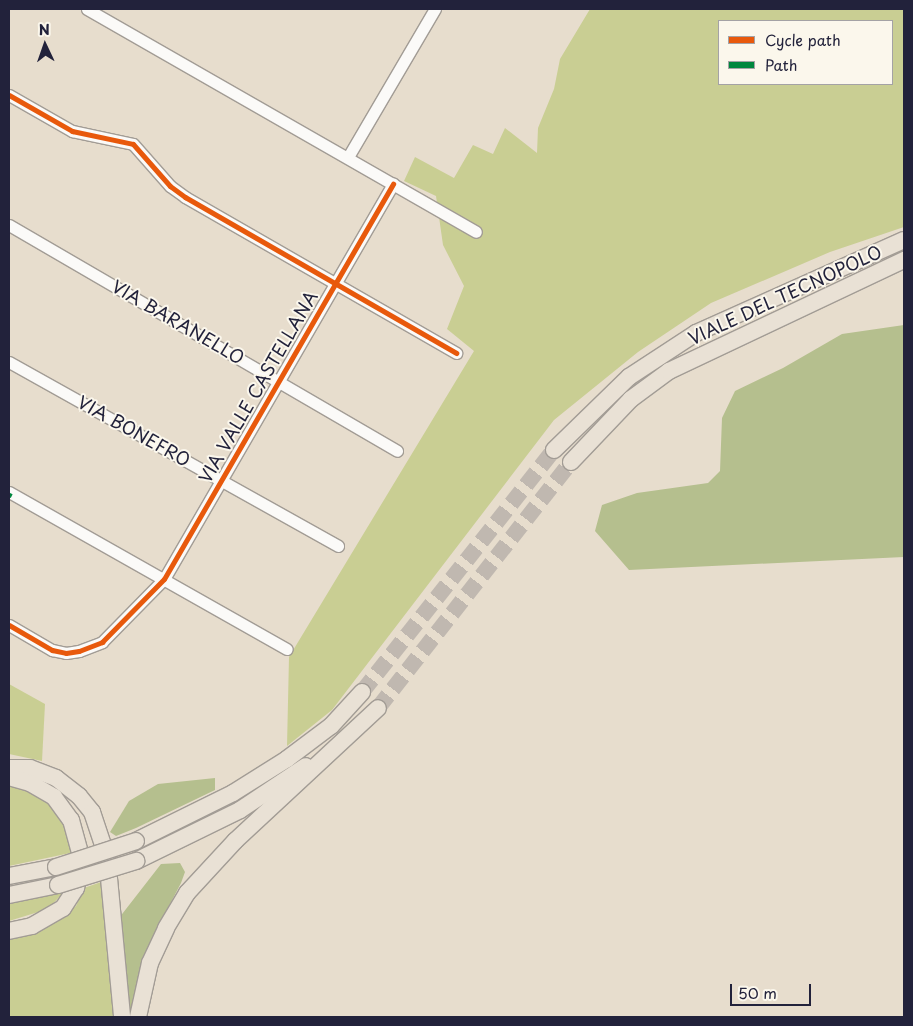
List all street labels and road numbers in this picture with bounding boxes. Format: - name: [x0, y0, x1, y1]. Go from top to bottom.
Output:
- street label: VIALE DEL TECNOPOLO: [683, 240, 887, 350]
- street label: VIA BARANELLO: [107, 275, 249, 369]
- street label: VIA VALLE CASTELLANA: [193, 285, 323, 489]
- street label: VIA BONEFRO: [74, 391, 194, 471]

